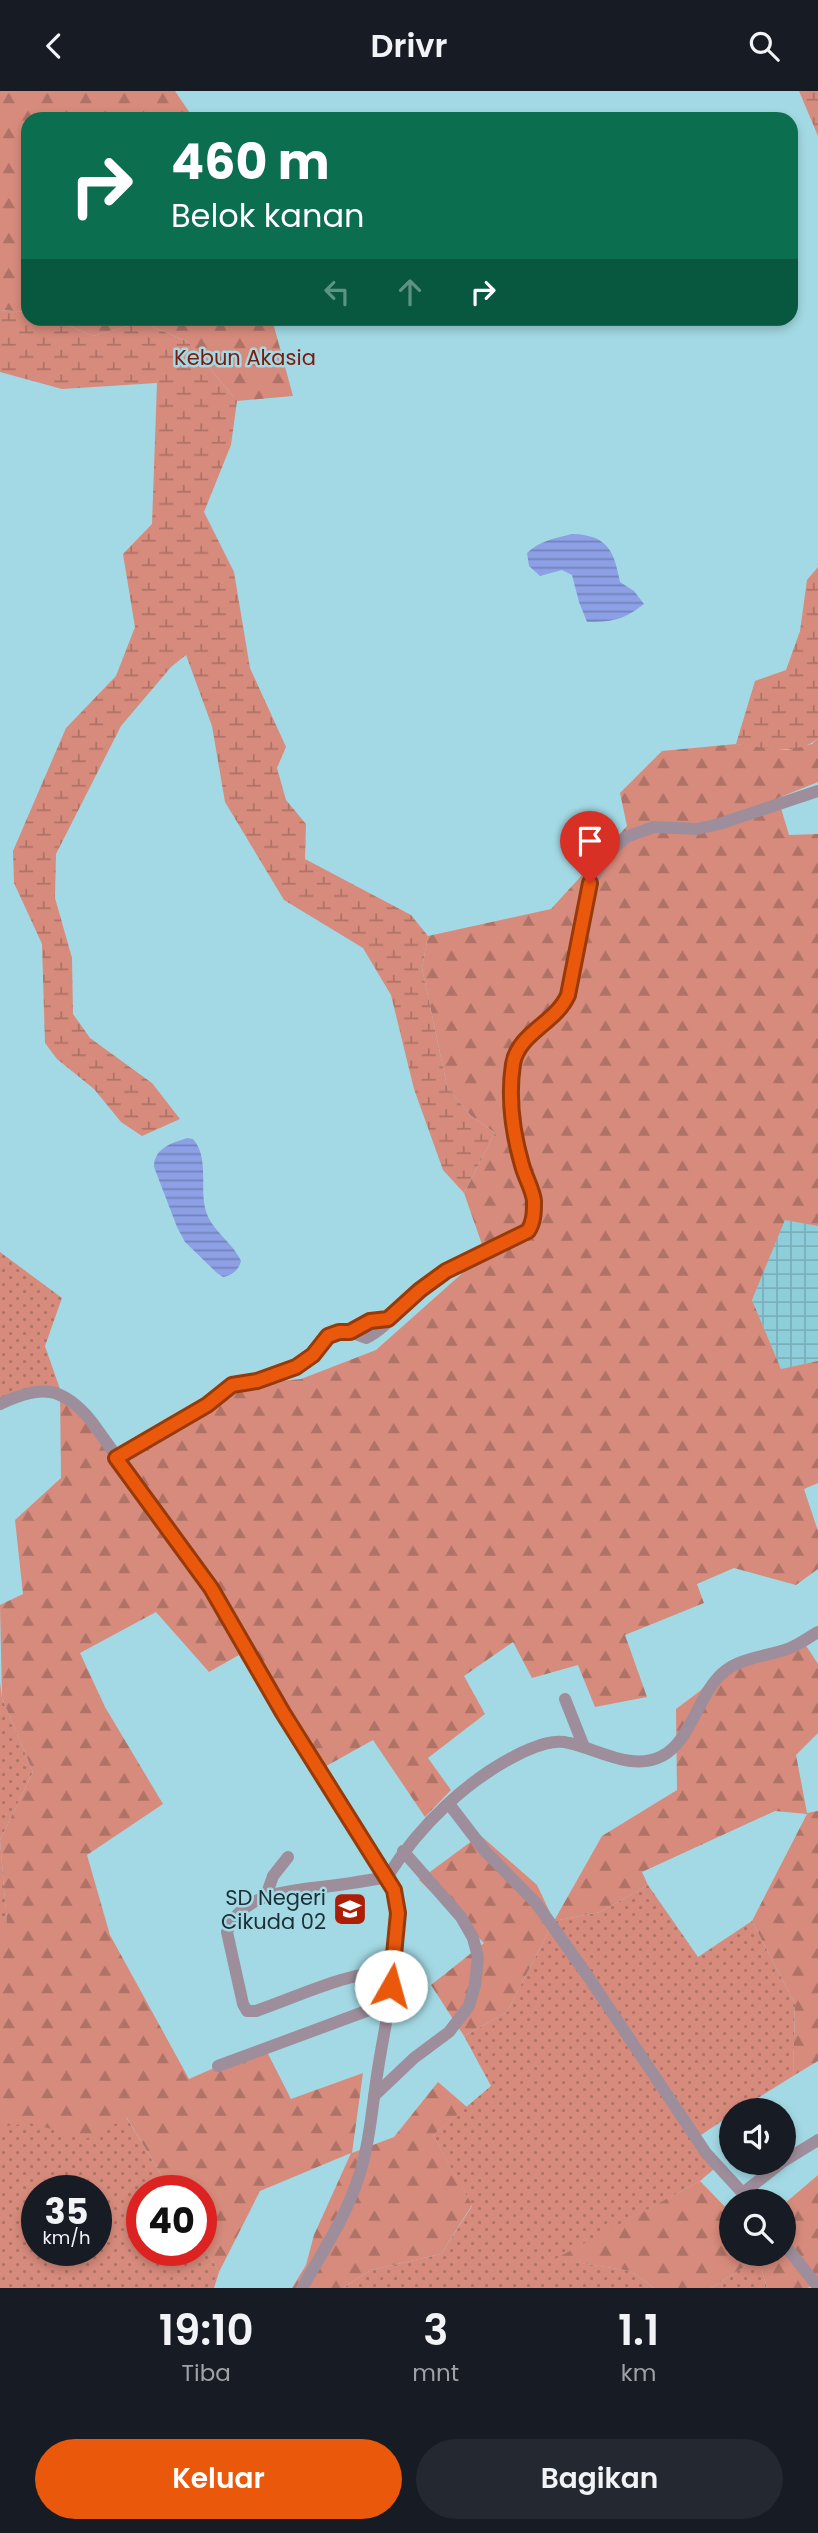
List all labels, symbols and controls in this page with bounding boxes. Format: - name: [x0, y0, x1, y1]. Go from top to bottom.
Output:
- text: Drivr: [371, 23, 447, 68]
- icon: back: [35, 27, 73, 65]
- icon: search: [745, 27, 783, 65]
- text: 460 m: [171, 128, 330, 196]
- icon: right: [56, 140, 147, 231]
- text: Belok kanan: [171, 193, 365, 238]
- icon: left: [318, 273, 356, 311]
- icon: ahead: [391, 273, 429, 311]
- icon: right: [464, 273, 502, 311]
- park label: Kebun Akasia: [174, 343, 316, 372]
- pin: [560, 811, 620, 883]
- icon: arrive: [571, 822, 609, 860]
- place label: SD Negeri Cikuda 02: [221, 1883, 326, 1936]
- school or university icon: SD Negeri Cikuda 02: [331, 1890, 369, 1928]
- position arrow: [354, 1949, 428, 2023]
- map controls: [719, 2098, 796, 2266]
- button: sound: [719, 2098, 796, 2175]
- speed limit sign: 40: [126, 2175, 217, 2266]
- text: 35: [45, 2187, 88, 2236]
- button: search: [719, 2189, 796, 2266]
- text: km/h: [43, 2225, 90, 2250]
- text: 19:10: [159, 2301, 254, 2360]
- text: 3: [423, 2301, 448, 2360]
- text: 1.1: [618, 2301, 659, 2360]
- text: Tiba: [182, 2357, 231, 2389]
- text: mnt: [412, 2357, 459, 2389]
- text: km: [621, 2357, 656, 2389]
- button: Keluar: [35, 2439, 402, 2519]
- button: Bagikan: [416, 2439, 783, 2519]

